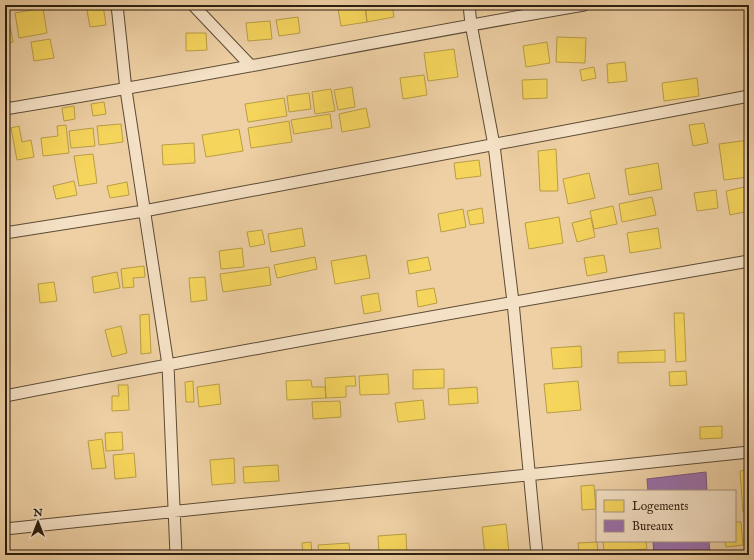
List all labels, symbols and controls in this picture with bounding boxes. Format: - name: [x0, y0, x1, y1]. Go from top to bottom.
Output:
- legend: [596, 490, 736, 542]
- text: Logements: [632, 499, 689, 514]
- north arrow: [18, 502, 58, 542]
- text: N: [32, 506, 43, 520]
- text: Bureaux: [632, 519, 673, 534]

